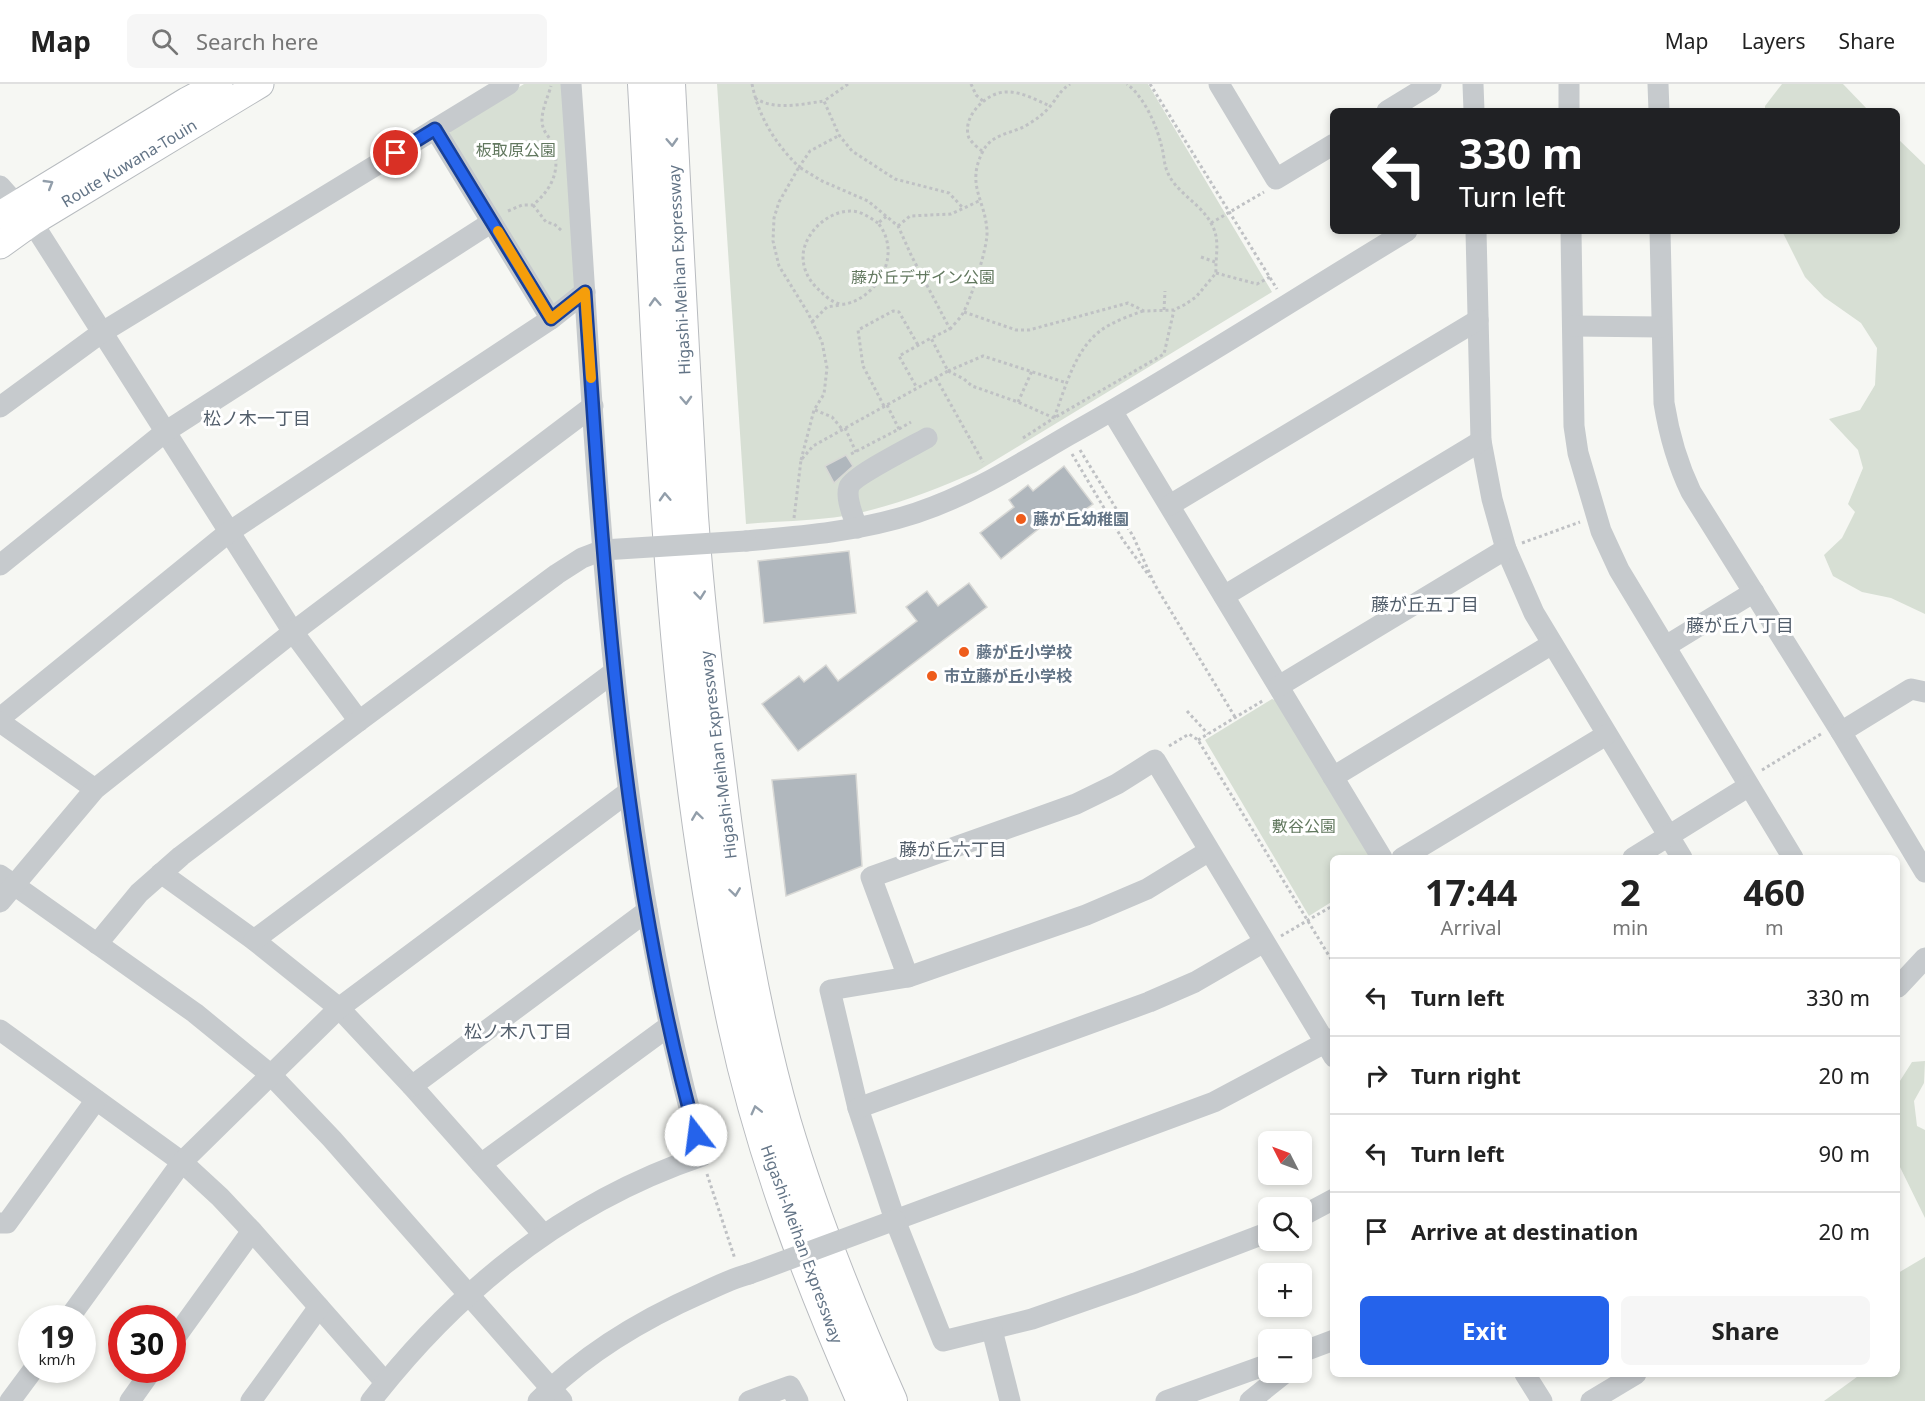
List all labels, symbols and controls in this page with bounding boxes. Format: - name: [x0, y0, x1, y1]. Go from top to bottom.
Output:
- search box: [127, 14, 547, 68]
- text: Map: [30, 22, 91, 60]
- icon: search: [148, 25, 181, 58]
- text: Search here: [196, 26, 318, 56]
- text: Map: [1665, 27, 1709, 55]
- text: Layers: [1742, 27, 1806, 55]
- text: Share: [1839, 27, 1895, 55]
- street label: Route Kuwana-Touin: [57, 114, 201, 212]
- text: 330 m: [1459, 124, 1583, 181]
- pin: [370, 127, 421, 178]
- icon: left: [1360, 132, 1438, 210]
- icon: arrive: [379, 136, 412, 169]
- one-way arrow: [666, 138, 679, 147]
- park label: 板取原公園: [476, 139, 556, 161]
- street label: Higashi-Meihan Expressway: [662, 164, 695, 375]
- text: Turn left: [1459, 178, 1565, 215]
- one-way arrow: [43, 179, 53, 191]
- park label: 藤が丘デザイン公園: [851, 266, 995, 288]
- one-way arrow: [649, 297, 662, 306]
- one-way arrow: [680, 396, 693, 405]
- district label: 松ノ木一丁目: [203, 406, 311, 430]
- one-way arrow: [659, 492, 672, 501]
- place label: 藤が丘幼稚園: [1033, 508, 1129, 530]
- marker: 藤が丘幼稚園: [1014, 512, 1028, 526]
- one-way arrow: [693, 590, 706, 599]
- district label: 藤が丘五丁目: [1371, 592, 1479, 616]
- district label: 藤が丘八丁目: [1686, 613, 1794, 637]
- place label: 藤が丘小学校: [976, 641, 1072, 663]
- marker: 藤が丘小学校: [957, 645, 971, 659]
- street label: Higashi-Meihan Expressway: [694, 649, 742, 860]
- place label: 市立藤が丘小学校: [944, 665, 1072, 687]
- marker: 市立藤が丘小学校: [925, 669, 939, 683]
- one-way arrow: [691, 811, 703, 821]
- park label: 敷谷公園: [1272, 815, 1336, 837]
- district label: 藤が丘六丁目: [899, 837, 1007, 861]
- text: 17:44: [1425, 868, 1517, 917]
- text: 2: [1620, 868, 1641, 917]
- text: 460: [1743, 868, 1805, 917]
- one-way arrow: [729, 888, 741, 897]
- text: Arrival: [1441, 914, 1502, 941]
- text: min: [1612, 914, 1648, 941]
- text: m: [1765, 914, 1784, 941]
- icon: left: [1360, 981, 1393, 1014]
- text: Turn left: [1411, 982, 1505, 1012]
- text: 330 m: [1806, 982, 1870, 1012]
- district label: 松ノ木八丁目: [464, 1019, 572, 1043]
- icon: right: [1360, 1059, 1393, 1092]
- text: Turn right: [1411, 1060, 1521, 1090]
- text: 20 m: [1819, 1060, 1870, 1090]
- position arrow: [664, 1103, 728, 1167]
- one-way arrow: [750, 1105, 763, 1115]
- north arrow: [1258, 1131, 1312, 1185]
- map controls: [1258, 1131, 1312, 1383]
- icon: left: [1360, 1137, 1393, 1170]
- text: Turn left: [1411, 1138, 1505, 1168]
- text: 90 m: [1819, 1138, 1870, 1168]
- street label: Higashi-Meihan Expressway: [756, 1142, 848, 1347]
- button: search: [1258, 1197, 1312, 1251]
- icon: arrive: [1360, 1215, 1393, 1248]
- text: Arrive at destination: [1411, 1216, 1638, 1246]
- text: 20 m: [1819, 1216, 1870, 1246]
- button: +: [1258, 1263, 1312, 1317]
- button: Exit: [1360, 1296, 1609, 1365]
- button: Share: [1621, 1296, 1870, 1365]
- speed limit sign: 30: [108, 1305, 186, 1383]
- text: 19: [40, 1316, 74, 1357]
- button: −: [1258, 1329, 1312, 1383]
- text: km/h: [39, 1349, 75, 1369]

